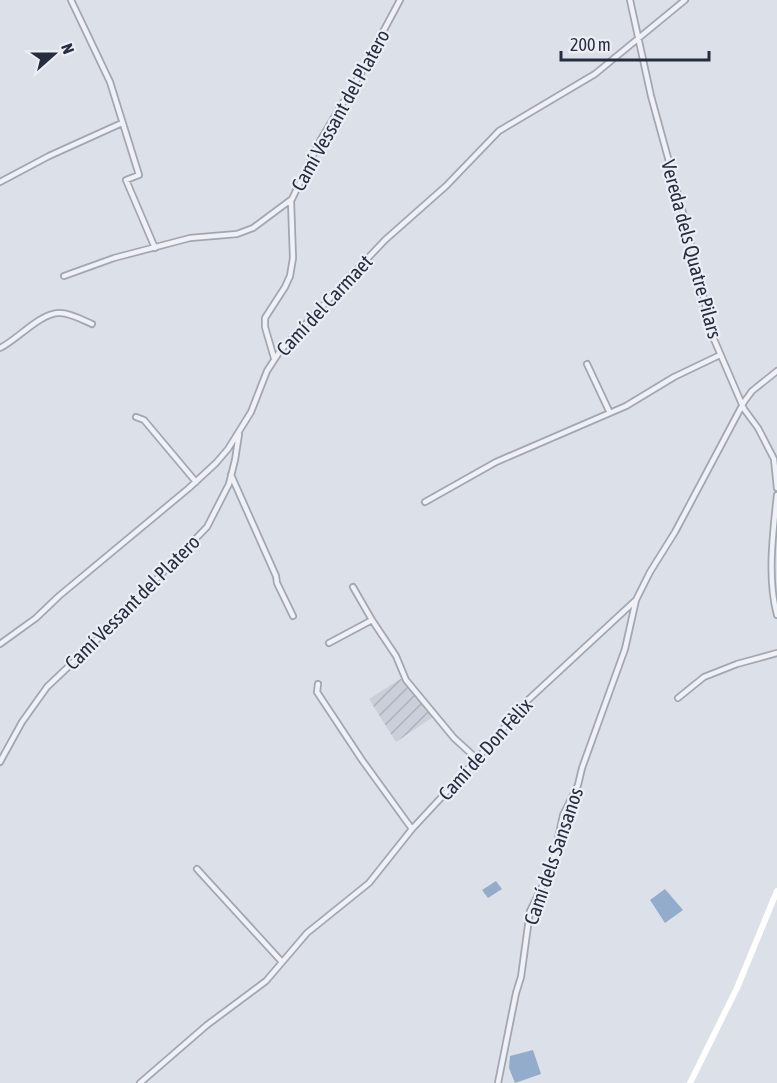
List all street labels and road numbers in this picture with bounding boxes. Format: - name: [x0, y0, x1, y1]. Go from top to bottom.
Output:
- street label: Camí Vessant del Platero: [286, 25, 394, 195]
- street label: Vereda dels Quatre Pilars: [657, 157, 727, 341]
- street label: Camí del Carmaet: [271, 250, 377, 360]
- street label: Camí Vessant del Platero: [60, 530, 204, 674]
- street label: Camí de Don Fèlix: [433, 693, 537, 805]
- street label: Camí dels Sansanos: [519, 784, 587, 928]

